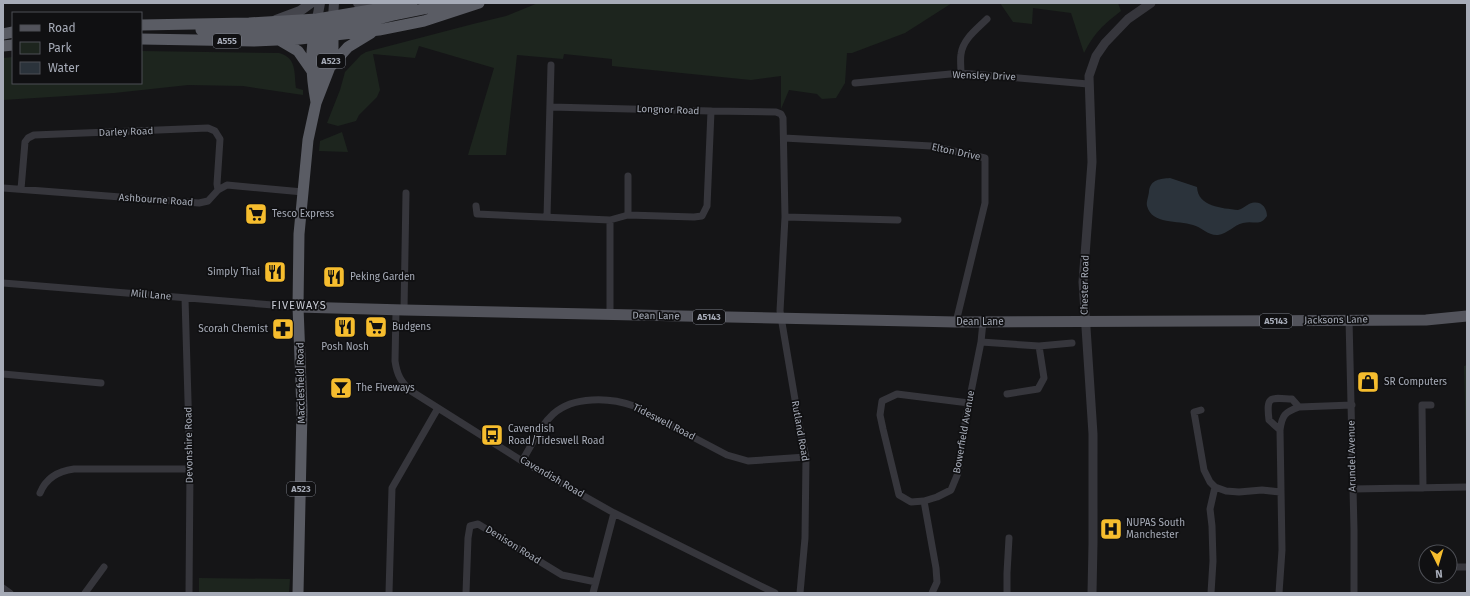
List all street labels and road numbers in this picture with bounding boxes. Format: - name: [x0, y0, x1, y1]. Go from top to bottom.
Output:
- road number: A555: [213, 34, 241, 48]
- road number: A523: [317, 54, 345, 68]
- street label: Wensley Drive: [952, 69, 1016, 83]
- street label: Longnor Road: [636, 103, 700, 117]
- street label: Darley Road: [99, 125, 153, 139]
- street label: Elton Drive: [931, 141, 981, 163]
- street label: Ashbourne Road: [118, 191, 194, 209]
- street label: Chester Road: [1078, 255, 1092, 315]
- street label: Mill Lane: [130, 287, 172, 303]
- street label: Dean Lane: [632, 310, 680, 322]
- road number: A5143: [693, 310, 725, 324]
- street label: Jacksons Lane: [1304, 313, 1368, 327]
- road number: A5143: [1260, 314, 1292, 328]
- street label: Dean Lane: [956, 316, 1004, 328]
- street label: Macclesfield Road: [294, 342, 308, 424]
- street label: Bowerfield Avenue: [951, 389, 977, 475]
- street label: Rutland Road: [789, 400, 811, 462]
- street label: Tideswell Road: [631, 401, 697, 443]
- street label: Devonshire Road: [182, 407, 196, 483]
- street label: Arundel Avenue: [1345, 420, 1359, 492]
- street label: Cavendish Road: [518, 454, 586, 500]
- road number: A523: [287, 482, 315, 496]
- street label: Denison Road: [483, 523, 543, 567]

